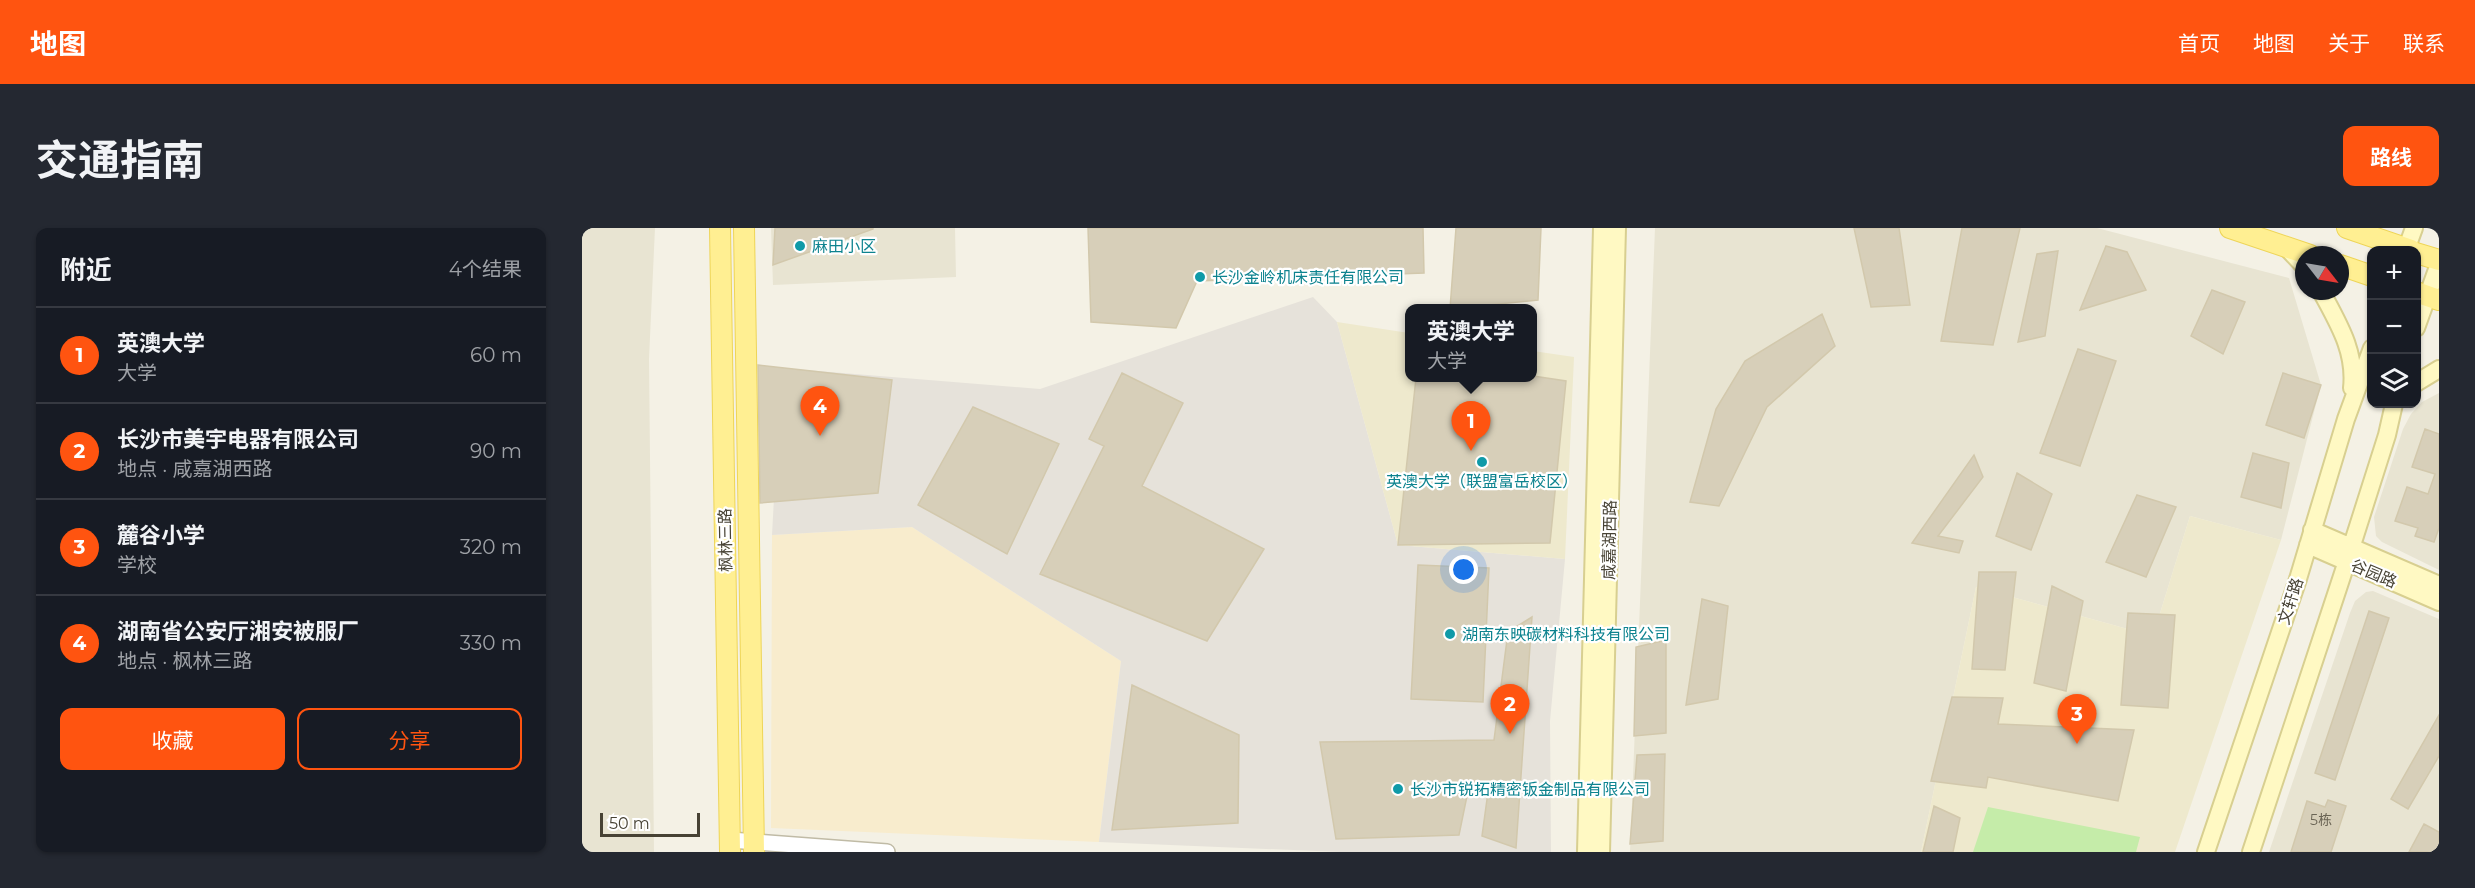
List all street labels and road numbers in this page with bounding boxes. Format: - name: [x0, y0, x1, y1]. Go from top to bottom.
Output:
- street label: 咸嘉湖西路: [1599, 500, 1620, 580]
- street label: 枫林三路: [715, 508, 736, 572]
- street label: 谷园路: [2348, 555, 2400, 592]
- street label: 文轩路: [2274, 575, 2307, 627]

